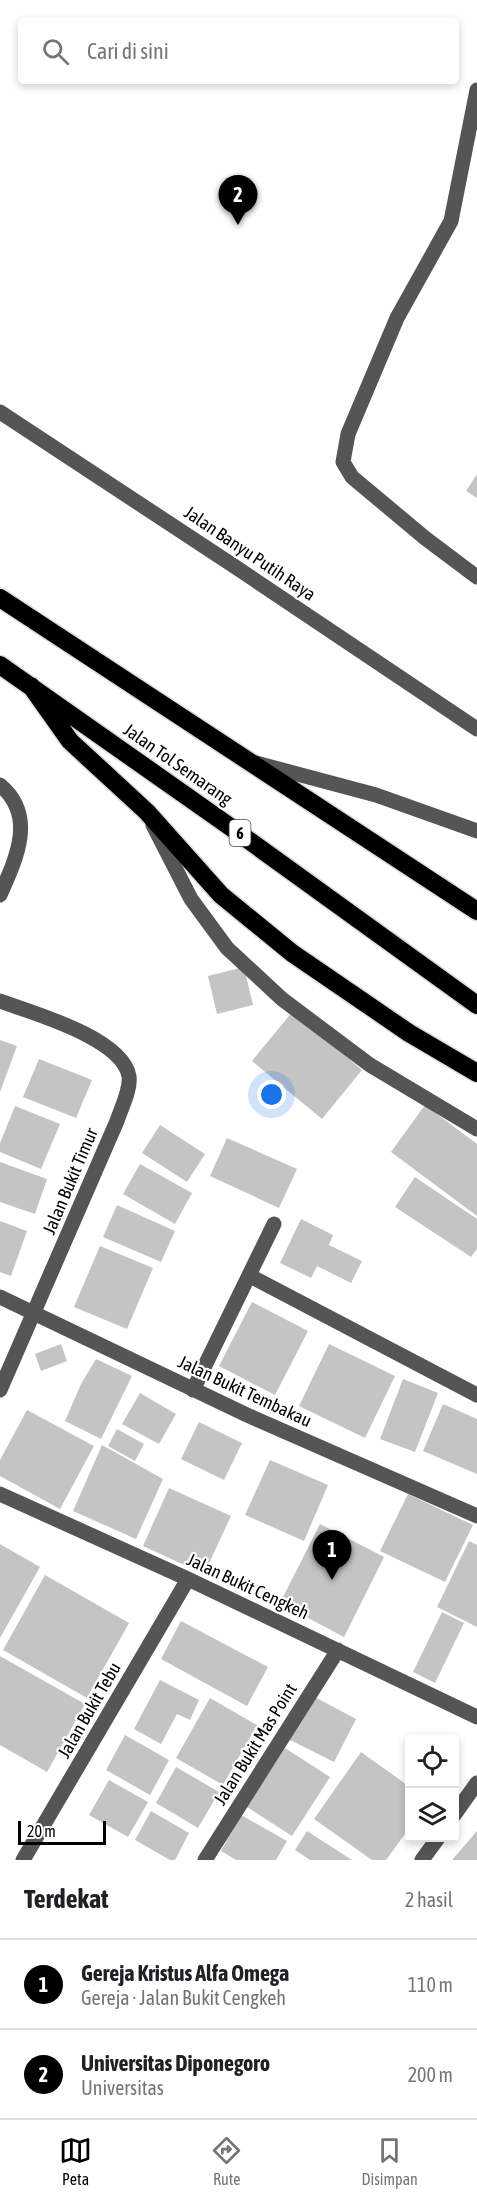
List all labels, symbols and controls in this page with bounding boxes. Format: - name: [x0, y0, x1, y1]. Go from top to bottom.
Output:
- search box: [18, 18, 459, 84]
- icon: search: [39, 35, 72, 68]
- text: Cari di sini: [87, 38, 169, 64]
- pin: 2: [218, 176, 258, 225]
- street label: Jalan Banyu Putih Raya: [180, 501, 320, 605]
- street label: Jalan Tol Semarang: [120, 719, 237, 809]
- road number: 6: [230, 820, 250, 846]
- your location: [257, 1080, 286, 1109]
- street label: Jalan Bukit Timur: [38, 1124, 102, 1237]
- street label: Jalan Bukit Tembakau: [175, 1351, 315, 1431]
- pin: 1: [312, 1530, 352, 1580]
- street label: Jalan Bukit Cengkeh: [184, 1549, 312, 1623]
- street label: Jalan Bukit Tebu: [53, 1658, 125, 1762]
- street label: Jalan Bukit Mas Point: [209, 1679, 301, 1809]
- map controls: [405, 1734, 459, 1842]
- button: locate: [405, 1734, 459, 1788]
- button: layers: [405, 1788, 459, 1842]
- scale bar: [18, 1818, 106, 1846]
- text: 20 m: [27, 1822, 56, 1840]
- text: Terdekat: [24, 1884, 108, 1914]
- text: 2 hasil: [405, 1888, 453, 1911]
- text: Gereja Kristus Alfa Omega: [81, 1960, 289, 1986]
- text: 1: [39, 1973, 48, 1996]
- text: 110 m: [408, 1973, 453, 1996]
- text: Gereja · Jalan Bukit Cengkeh: [81, 1986, 286, 2009]
- text: Universitas Diponegoro: [81, 2050, 270, 2076]
- text: 2: [39, 2063, 48, 2086]
- text: 200 m: [408, 2063, 453, 2086]
- text: Universitas: [81, 2076, 164, 2099]
- tab: Peta: [59, 2134, 92, 2188]
- tab: Rute: [210, 2134, 243, 2188]
- tab: Disimpan: [362, 2134, 418, 2188]

